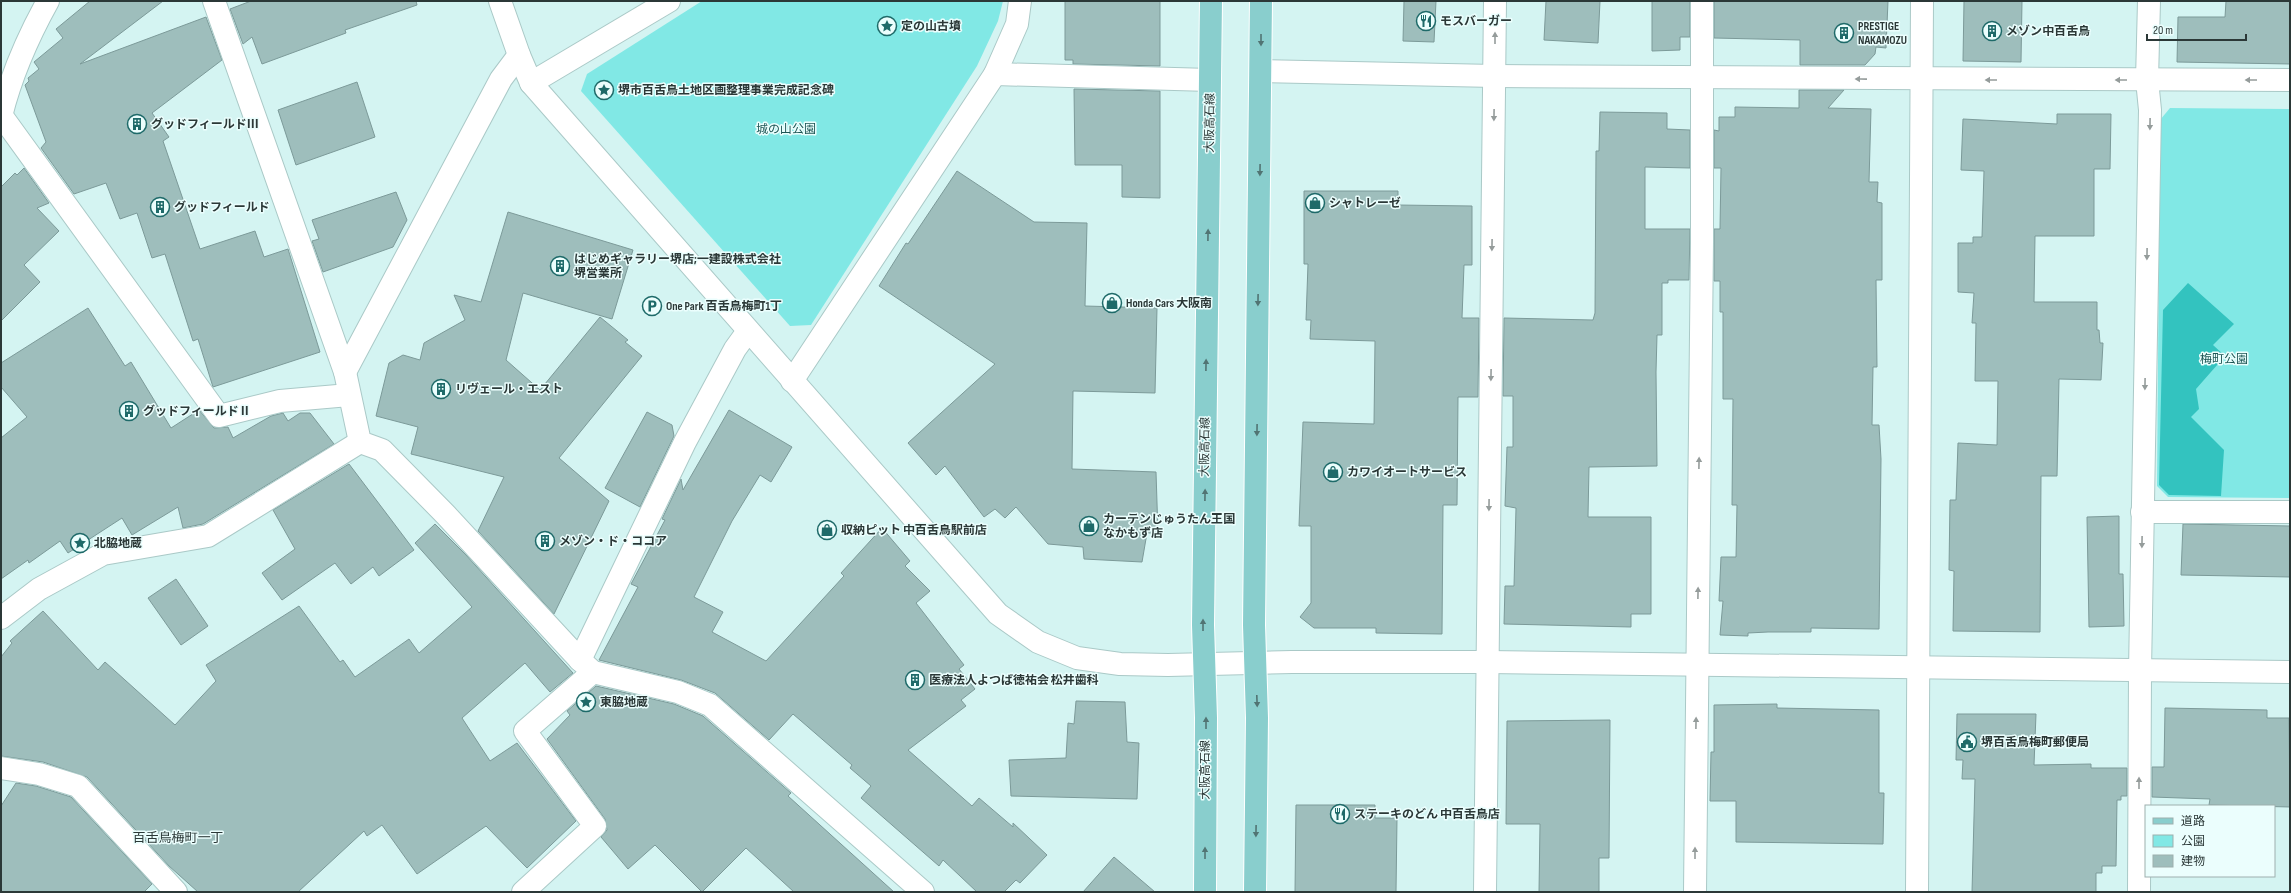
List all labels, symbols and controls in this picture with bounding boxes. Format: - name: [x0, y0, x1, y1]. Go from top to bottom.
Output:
- restaurant icon: モスバーガー: [1415, 10, 1437, 32]
- place label: モスバーガー: [1440, 14, 1512, 29]
- place icon: 定の山古墳: [876, 15, 898, 37]
- scale bar: [2147, 16, 2246, 42]
- place label: 定の山古墳: [901, 19, 961, 34]
- place label: PRESTIGE NAKAMOZU: [1858, 19, 1907, 48]
- building icon: メゾン中百舌鳥: [1981, 20, 2003, 42]
- building icon: PRESTIGE NAKAMOZU: [1833, 22, 1855, 44]
- text: 20 m: [2153, 23, 2173, 38]
- place label: メゾン中百舌鳥: [2006, 24, 2090, 39]
- one-way arrow: [1492, 31, 1498, 44]
- one-way arrow: [1258, 34, 1264, 47]
- one-way arrow: [1855, 75, 1867, 82]
- one-way arrow: [1984, 77, 1997, 83]
- one-way arrow: [2114, 77, 2127, 83]
- one-way arrow: [2244, 77, 2257, 83]
- place icon: 堺市百舌鳥土地区画整理事業完成記念碑: [593, 79, 615, 101]
- place label: 堺市百舌鳥土地区画整理事業完成記念碑: [618, 83, 834, 98]
- street label: 大阪高石線: [1202, 93, 1218, 153]
- one-way arrow: [1491, 109, 1497, 122]
- building icon: グッドフィールドⅢ: [126, 113, 148, 135]
- place label: グッドフィールドⅢ: [151, 117, 259, 132]
- one-way arrow: [2147, 118, 2153, 131]
- park label: 城の山公園: [756, 122, 816, 137]
- one-way arrow: [1256, 164, 1263, 176]
- shop icon: シャトレーゼ: [1304, 192, 1326, 214]
- building icon: グッドフィールド: [149, 196, 171, 218]
- place label: シャトレーゼ: [1329, 196, 1401, 211]
- place label: グッドフィールド: [174, 200, 270, 215]
- one-way arrow: [1205, 228, 1211, 241]
- one-way arrow: [1489, 239, 1495, 252]
- one-way arrow: [2144, 248, 2150, 261]
- place label: はじめギャラリー堺店;一建設株式会社 堺営業所: [574, 252, 781, 281]
- building icon: はじめギャラリー堺店;一建設株式会社 堺営業所: [549, 255, 571, 277]
- shop icon: Honda Cars 大阪南: [1101, 292, 1123, 314]
- one-way arrow: [1255, 294, 1261, 307]
- parking icon: One Park 百舌鳥梅町1丁: [641, 295, 663, 317]
- place label: Honda Cars 大阪南: [1126, 296, 1212, 311]
- place label: One Park 百舌鳥梅町1丁: [666, 299, 782, 314]
- park label: 梅町公園: [2200, 352, 2248, 367]
- one-way arrow: [1203, 358, 1209, 371]
- one-way arrow: [1487, 369, 1494, 381]
- building icon: リヴェール・エスト: [430, 378, 452, 400]
- one-way arrow: [2142, 378, 2148, 391]
- place label: リヴェール・エスト: [455, 382, 563, 397]
- building icon: グッドフィールドⅡ: [118, 400, 140, 422]
- place label: グッドフィールドⅡ: [143, 404, 251, 419]
- street label: 大阪高石線: [1197, 417, 1213, 477]
- one-way arrow: [1254, 424, 1260, 437]
- one-way arrow: [1696, 456, 1702, 469]
- shop icon: カワイオートサービス: [1322, 461, 1344, 483]
- place label: カワイオートサービス: [1347, 465, 1467, 480]
- one-way arrow: [1202, 488, 1208, 501]
- one-way arrow: [1486, 499, 1492, 512]
- place label: カーテンじゅうたん王国 なかもず店: [1103, 512, 1235, 541]
- shop icon: カーテンじゅうたん王国 なかもず店: [1078, 515, 1100, 537]
- shop icon: 収納ピット 中百舌鳥駅前店: [816, 519, 838, 541]
- place label: 収納ピット 中百舌鳥駅前店: [841, 523, 987, 538]
- building icon: メゾン・ド・ココア: [534, 530, 556, 552]
- place icon: 北脇地蔵: [69, 532, 91, 554]
- place label: メゾン・ド・ココア: [559, 534, 667, 549]
- place label: 北脇地蔵: [94, 536, 142, 551]
- one-way arrow: [2139, 536, 2145, 549]
- one-way arrow: [1694, 587, 1701, 599]
- one-way arrow: [1200, 618, 1206, 631]
- building icon: 医療法人よつば徳祐会 松井歯科: [904, 669, 926, 691]
- place label: 医療法人よつば徳祐会 松井歯科: [929, 673, 1099, 688]
- place icon: 東脇地蔵: [575, 691, 597, 713]
- place label: 東脇地蔵: [600, 695, 648, 710]
- one-way arrow: [1253, 695, 1260, 707]
- one-way arrow: [1203, 716, 1209, 729]
- one-way arrow: [1693, 716, 1699, 729]
- public building icon: 堺百舌鳥梅町郵便局: [1956, 731, 1978, 753]
- place label: 堺百舌鳥梅町郵便局: [1981, 735, 2089, 750]
- street label: 大阪高石線: [1198, 740, 1213, 800]
- one-way arrow: [2136, 776, 2142, 789]
- restaurant icon: ステーキのどん 中百舌鳥店: [1329, 803, 1351, 825]
- legend: [2145, 805, 2275, 877]
- place label: ステーキのどん 中百舌鳥店: [1354, 807, 1500, 822]
- text: 道路: [2181, 814, 2205, 829]
- one-way arrow: [1253, 825, 1259, 838]
- district label: 百舌鳥梅町一丁: [132, 830, 224, 846]
- text: 公園: [2181, 834, 2205, 849]
- one-way arrow: [1202, 846, 1208, 859]
- one-way arrow: [1692, 846, 1698, 859]
- text: 建物: [2181, 854, 2205, 869]

